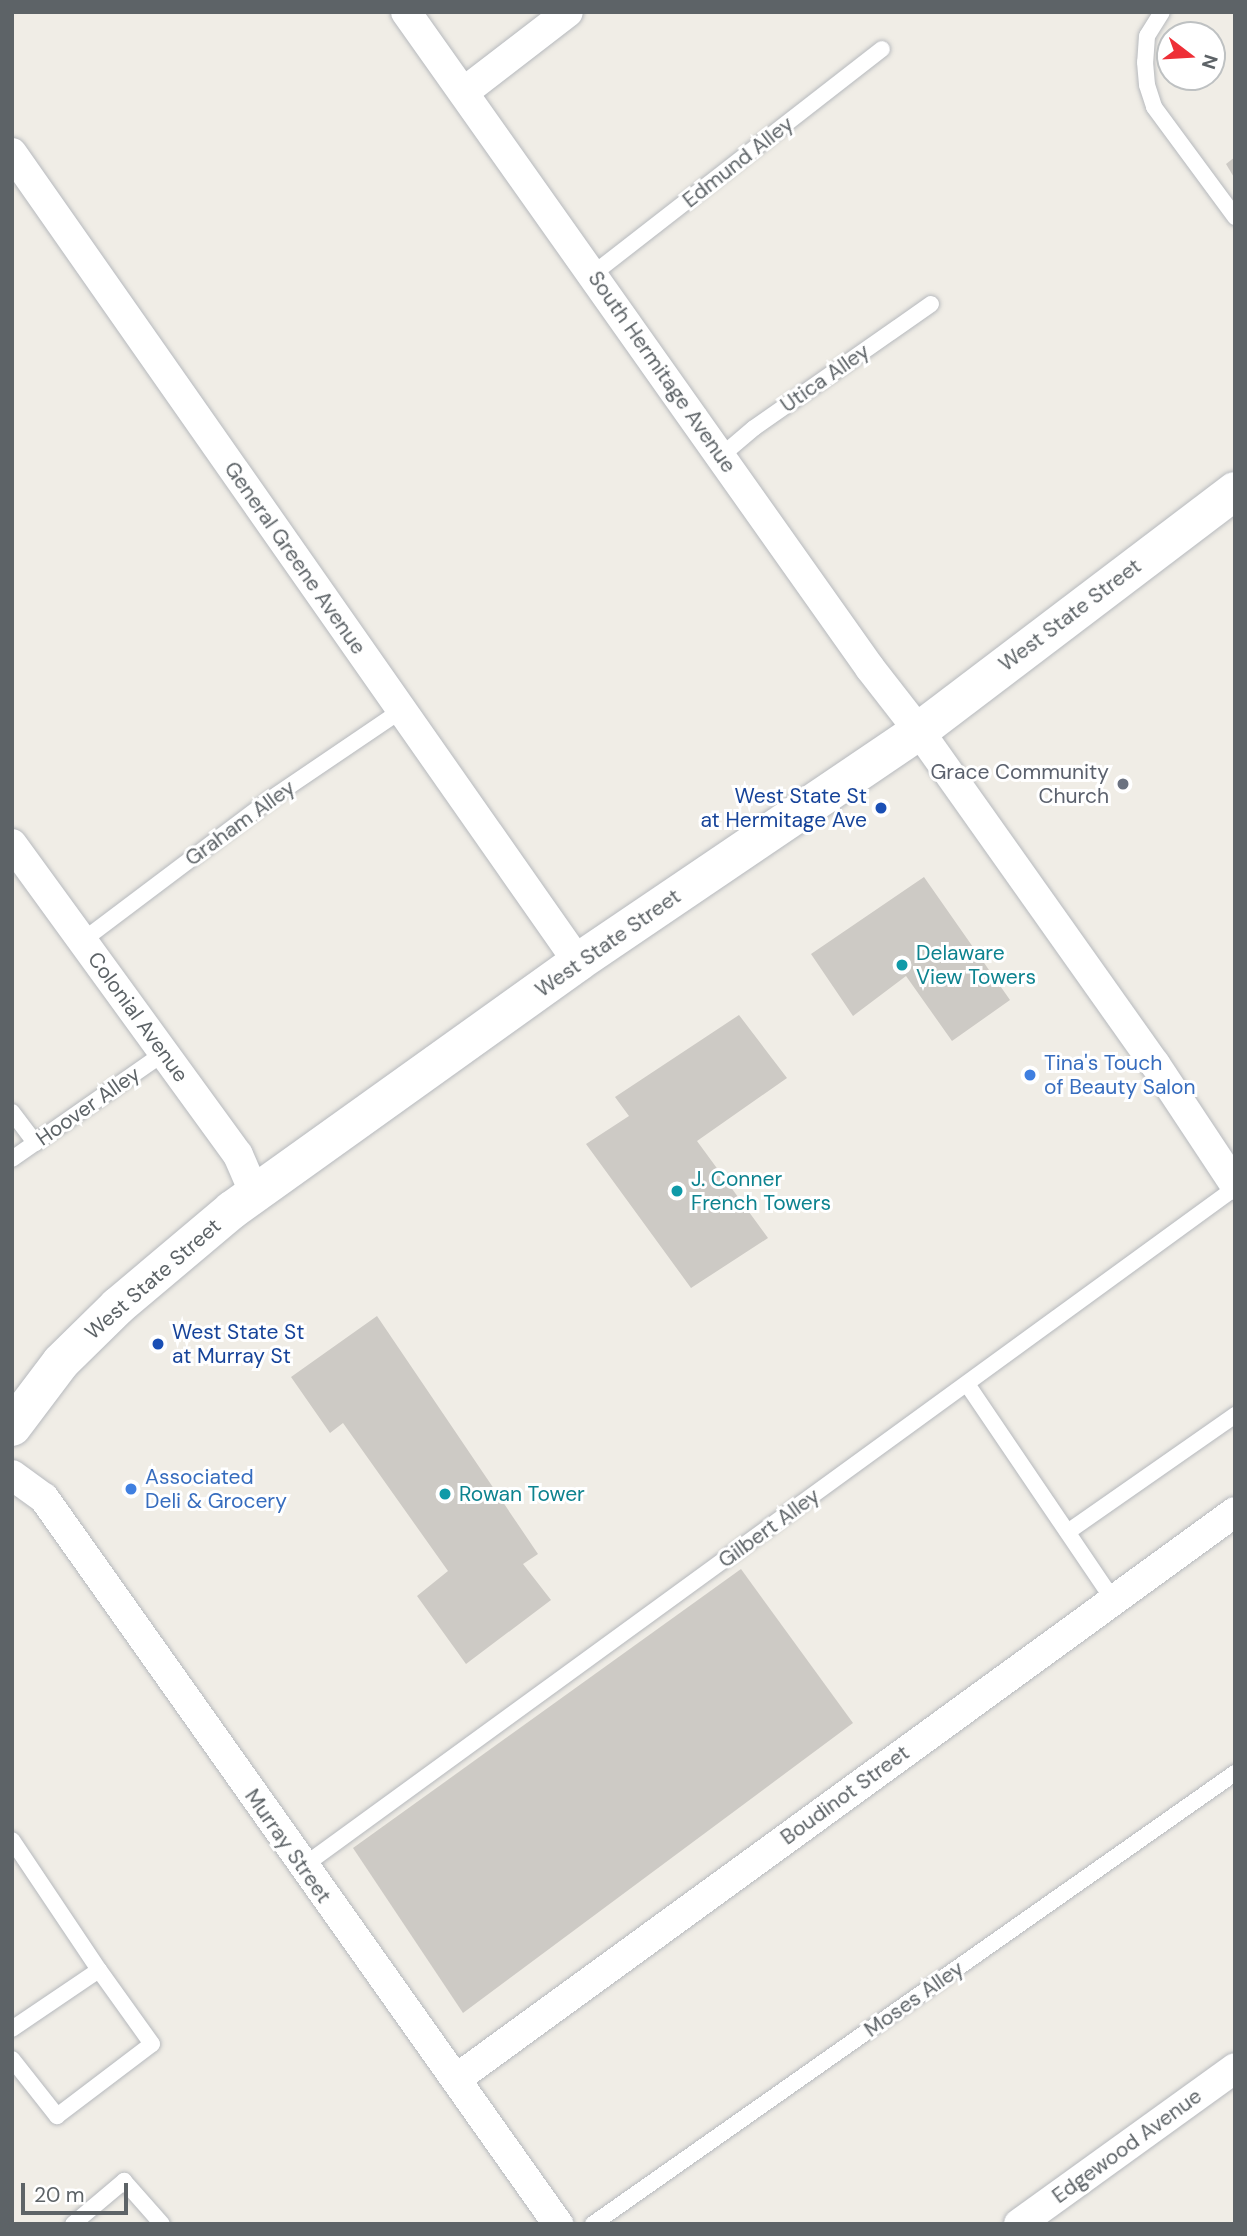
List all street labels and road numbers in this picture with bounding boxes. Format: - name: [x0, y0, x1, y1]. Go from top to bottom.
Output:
- street label: Edmund Alley: [678, 111, 798, 213]
- street label: South Hermitage Avenue: [583, 266, 741, 478]
- street label: Utica Alley: [776, 338, 874, 418]
- street label: General Greene Avenue: [219, 457, 371, 659]
- street label: West State Street: [994, 553, 1146, 677]
- street label: Graham Alley: [180, 775, 300, 871]
- street label: West State Street: [530, 883, 686, 1003]
- street label: Colonial Avenue: [82, 947, 194, 1087]
- street label: Hoover Alley: [31, 1061, 145, 1151]
- street label: West State Street: [80, 1213, 226, 1345]
- street label: Gilbert Alley: [714, 1483, 824, 1573]
- street label: Boudinot Street: [776, 1740, 914, 1850]
- street label: Murray Street: [240, 1784, 336, 1908]
- street label: Moses Alley: [860, 1956, 968, 2042]
- street label: Edgewood Avenue: [1047, 2083, 1207, 2209]

